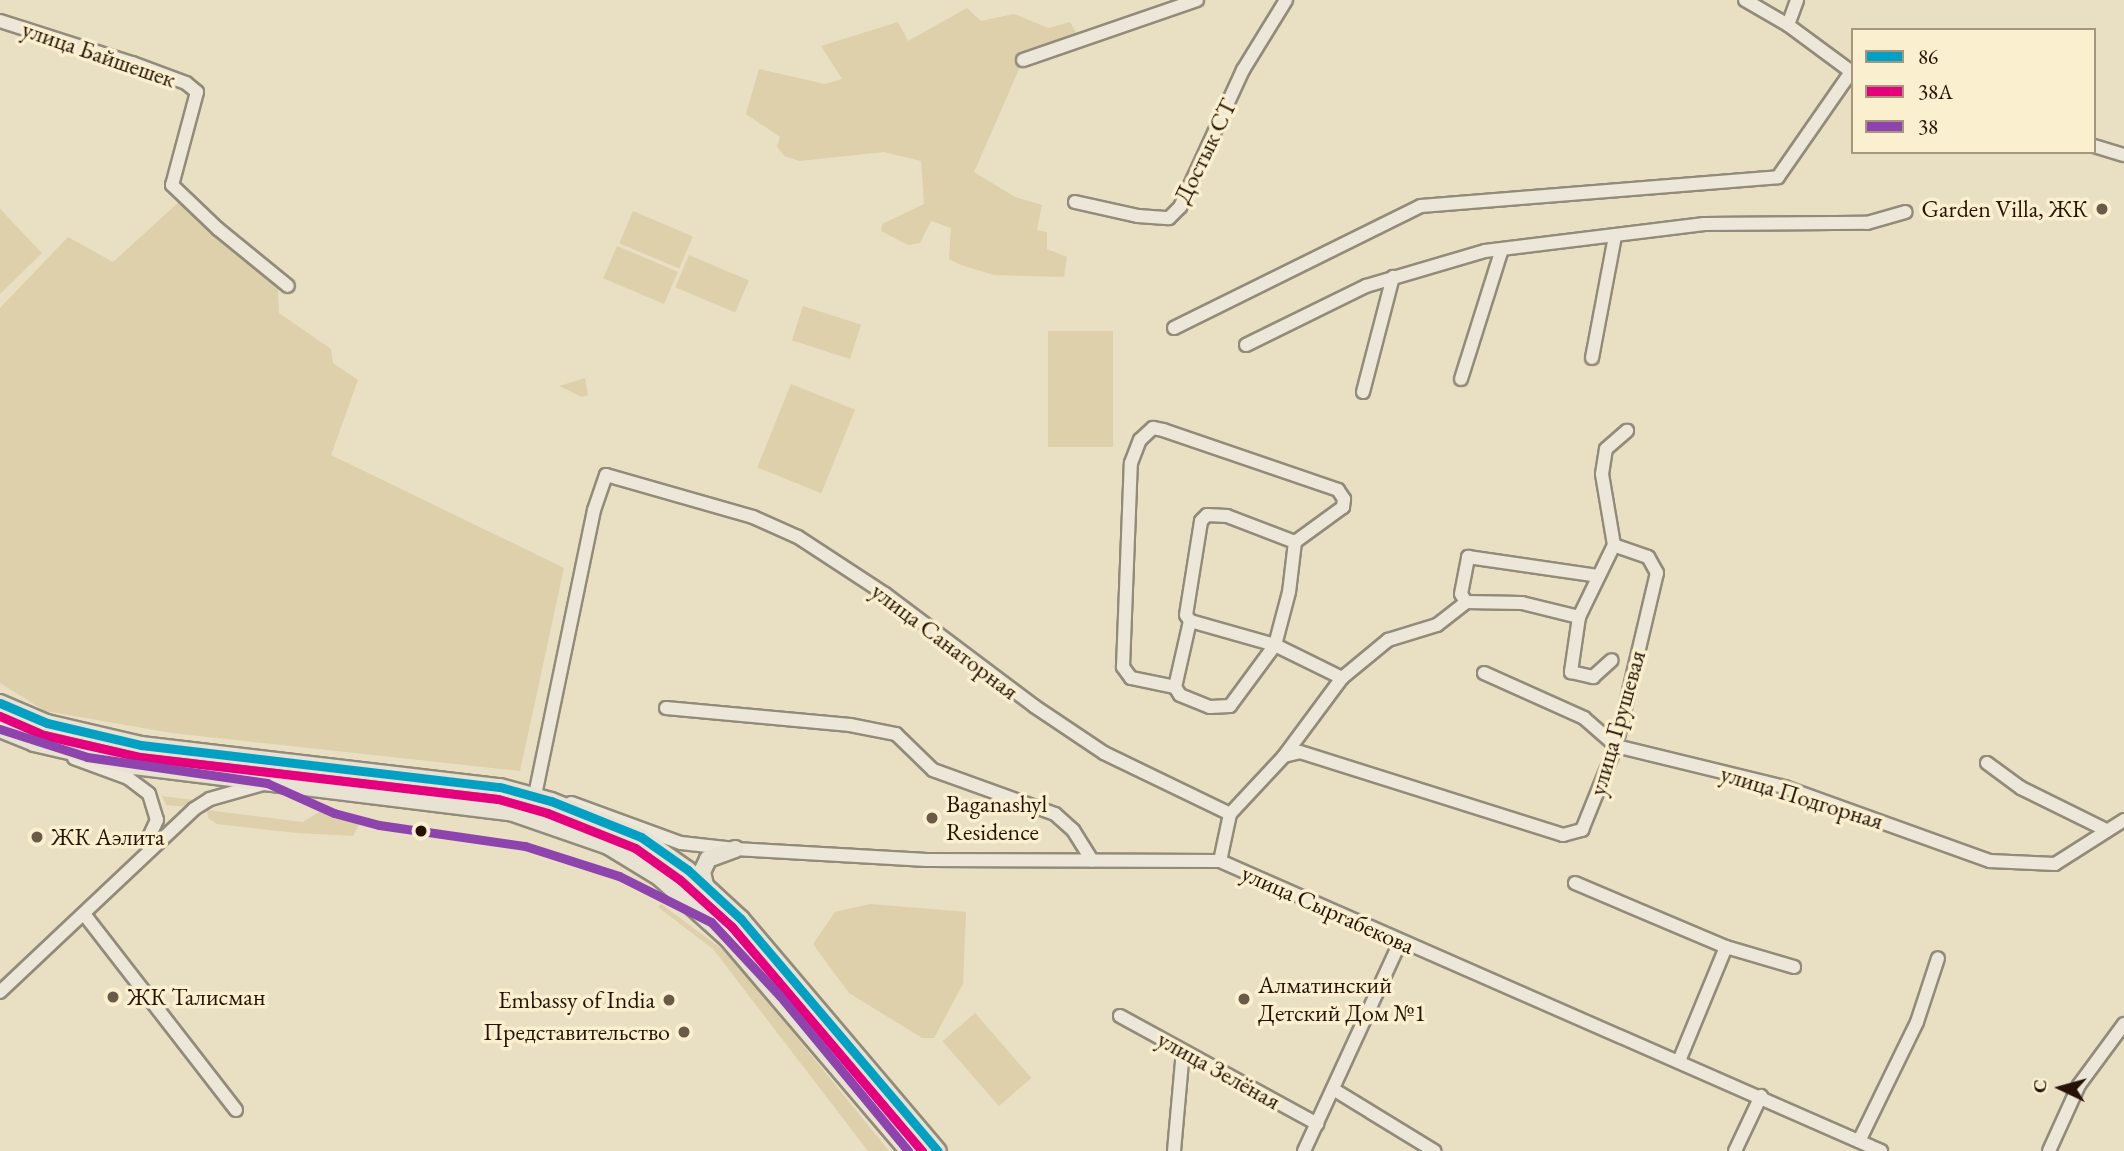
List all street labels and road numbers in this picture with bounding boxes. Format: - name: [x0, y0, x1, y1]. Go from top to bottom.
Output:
- street label: улица Байшешек: [18, 14, 180, 94]
- street label: Достык СТ: [1167, 94, 1243, 208]
- street label: улица Санаторная: [866, 576, 1024, 706]
- street label: улица Грушевая: [1583, 647, 1651, 799]
- street label: улица Подгорная: [1717, 759, 1887, 835]
- street label: улица Сыргабекова: [1237, 858, 1419, 960]
- street label: улица Зелёная: [1152, 1024, 1286, 1116]

